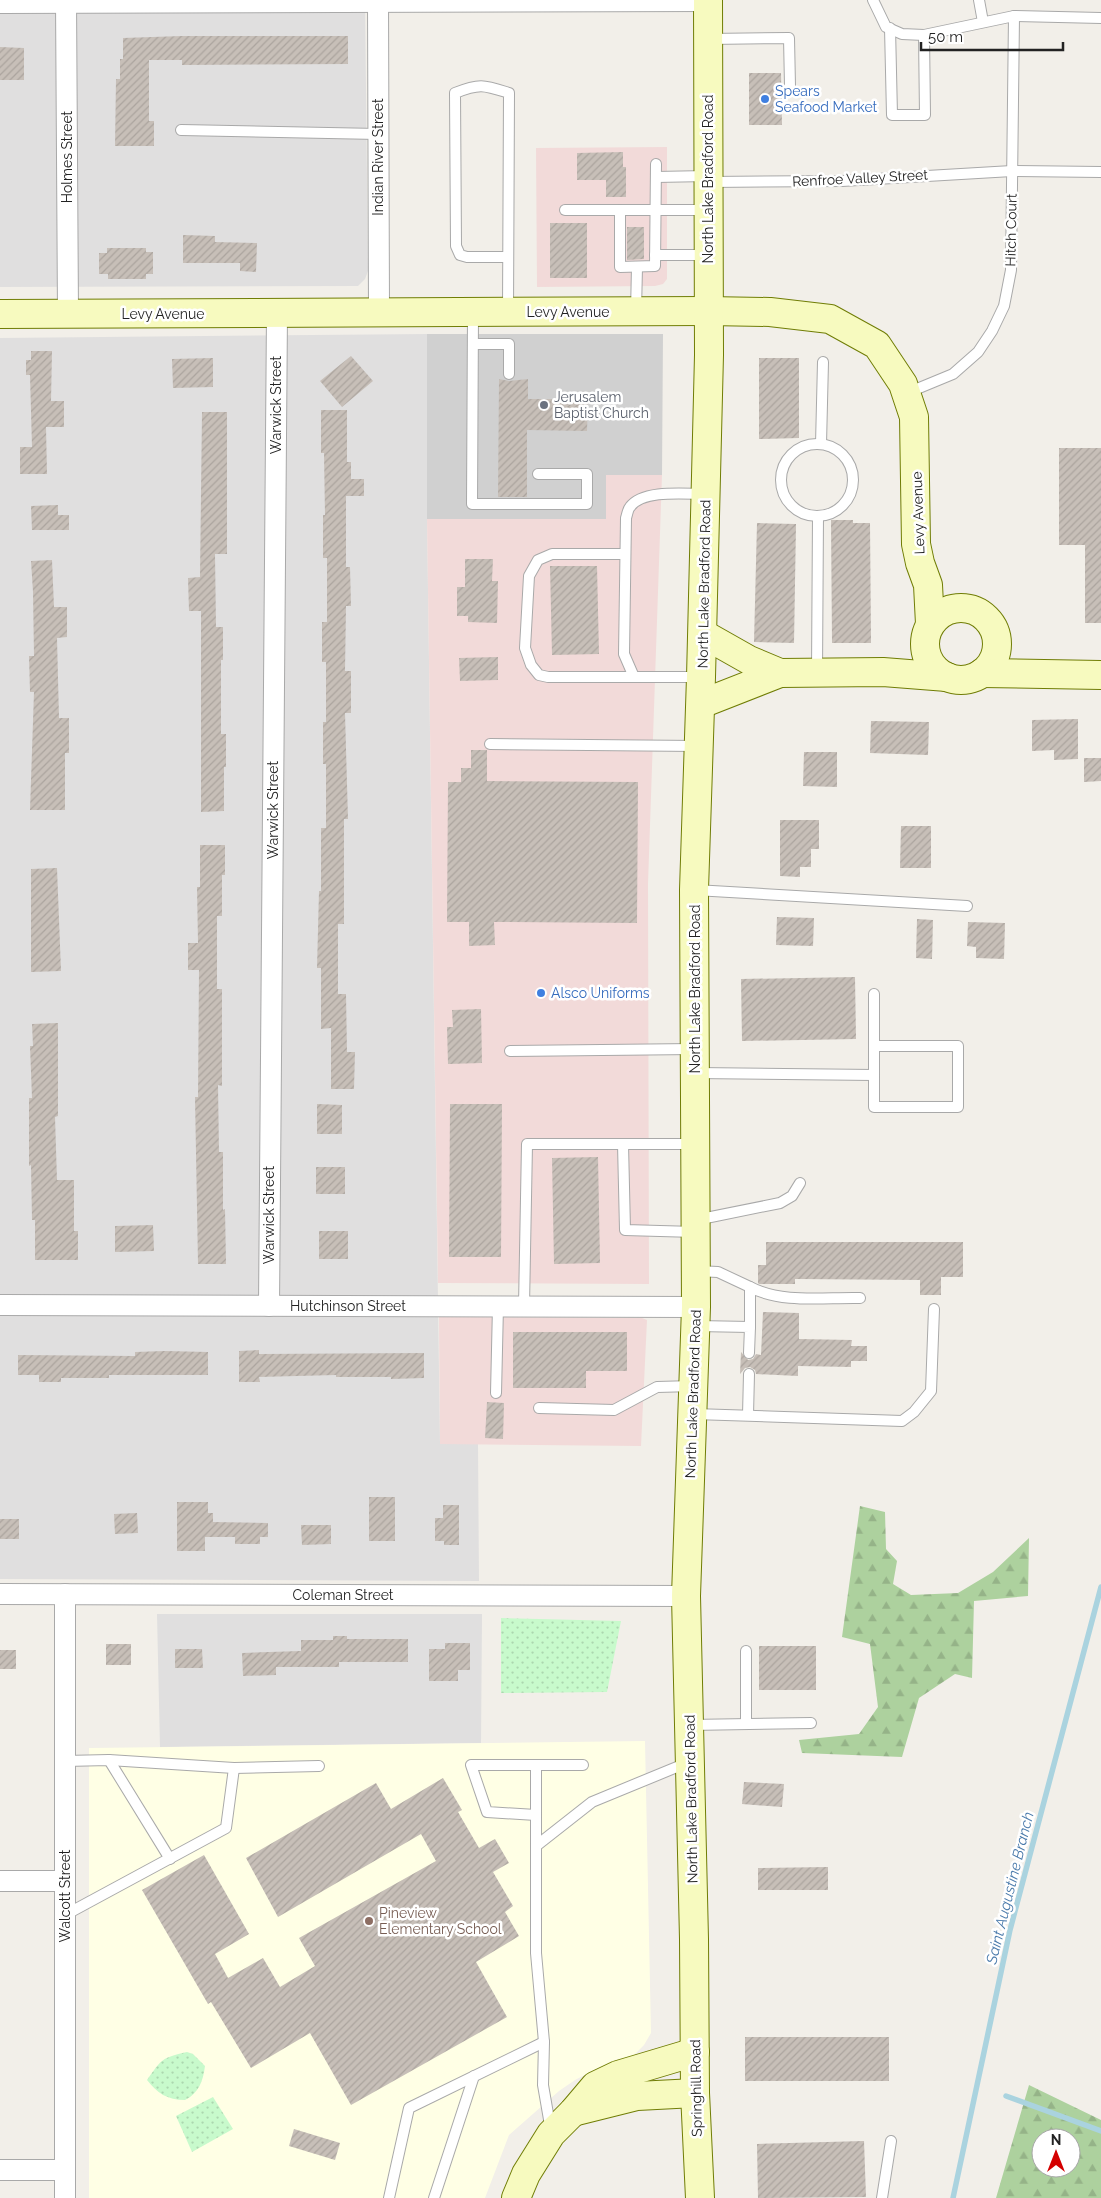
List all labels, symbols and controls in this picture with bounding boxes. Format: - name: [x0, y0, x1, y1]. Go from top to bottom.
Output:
- scale bar: [921, 20, 1064, 52]
- text: 50 m: [928, 28, 963, 46]
- place label: Spears Seafood Market: [775, 83, 878, 115]
- marker: Spears Seafood Market: [759, 93, 771, 105]
- street label: North Lake Bradford Road: [700, 95, 716, 263]
- street label: Indian River Street: [370, 98, 386, 216]
- street label: Holmes Street: [59, 110, 75, 203]
- street label: Renfroe Valley Street: [792, 166, 929, 190]
- street label: Hitch Court: [1002, 193, 1020, 267]
- street label: Levy Avenue: [527, 304, 609, 320]
- street label: Levy Avenue: [122, 306, 204, 322]
- street label: Warwick Street: [268, 356, 284, 454]
- place label: Jerusalem Baptist Church: [554, 389, 649, 421]
- marker: Jerusalem Baptist Church: [538, 399, 550, 411]
- street label: Levy Avenue: [909, 471, 927, 555]
- street label: North Lake Bradford Road: [695, 499, 713, 669]
- street label: Warwick Street: [265, 761, 281, 859]
- street label: North Lake Bradford Road: [687, 905, 703, 1073]
- place label: Alsco Uniforms: [551, 985, 650, 1001]
- marker: Alsco Uniforms: [535, 987, 547, 999]
- street label: Warwick Street: [261, 1166, 277, 1264]
- street label: Hutchinson Street: [290, 1298, 406, 1314]
- street label: North Lake Bradford Road: [682, 1309, 704, 1479]
- street label: Coleman Street: [292, 1587, 394, 1603]
- street label: North Lake Bradford Road: [682, 1714, 700, 1884]
- water label: Saint Augustine Branch: [982, 1810, 1038, 1967]
- street label: Walcott Street: [57, 1849, 73, 1942]
- place label: Pineview Elementary School: [379, 1905, 502, 1937]
- marker: Pineview Elementary School: [363, 1915, 375, 1927]
- street label: Springhill Road: [687, 2039, 705, 2137]
- north arrow: [1031, 2128, 1081, 2178]
- text: N: [1051, 2132, 1061, 2148]

